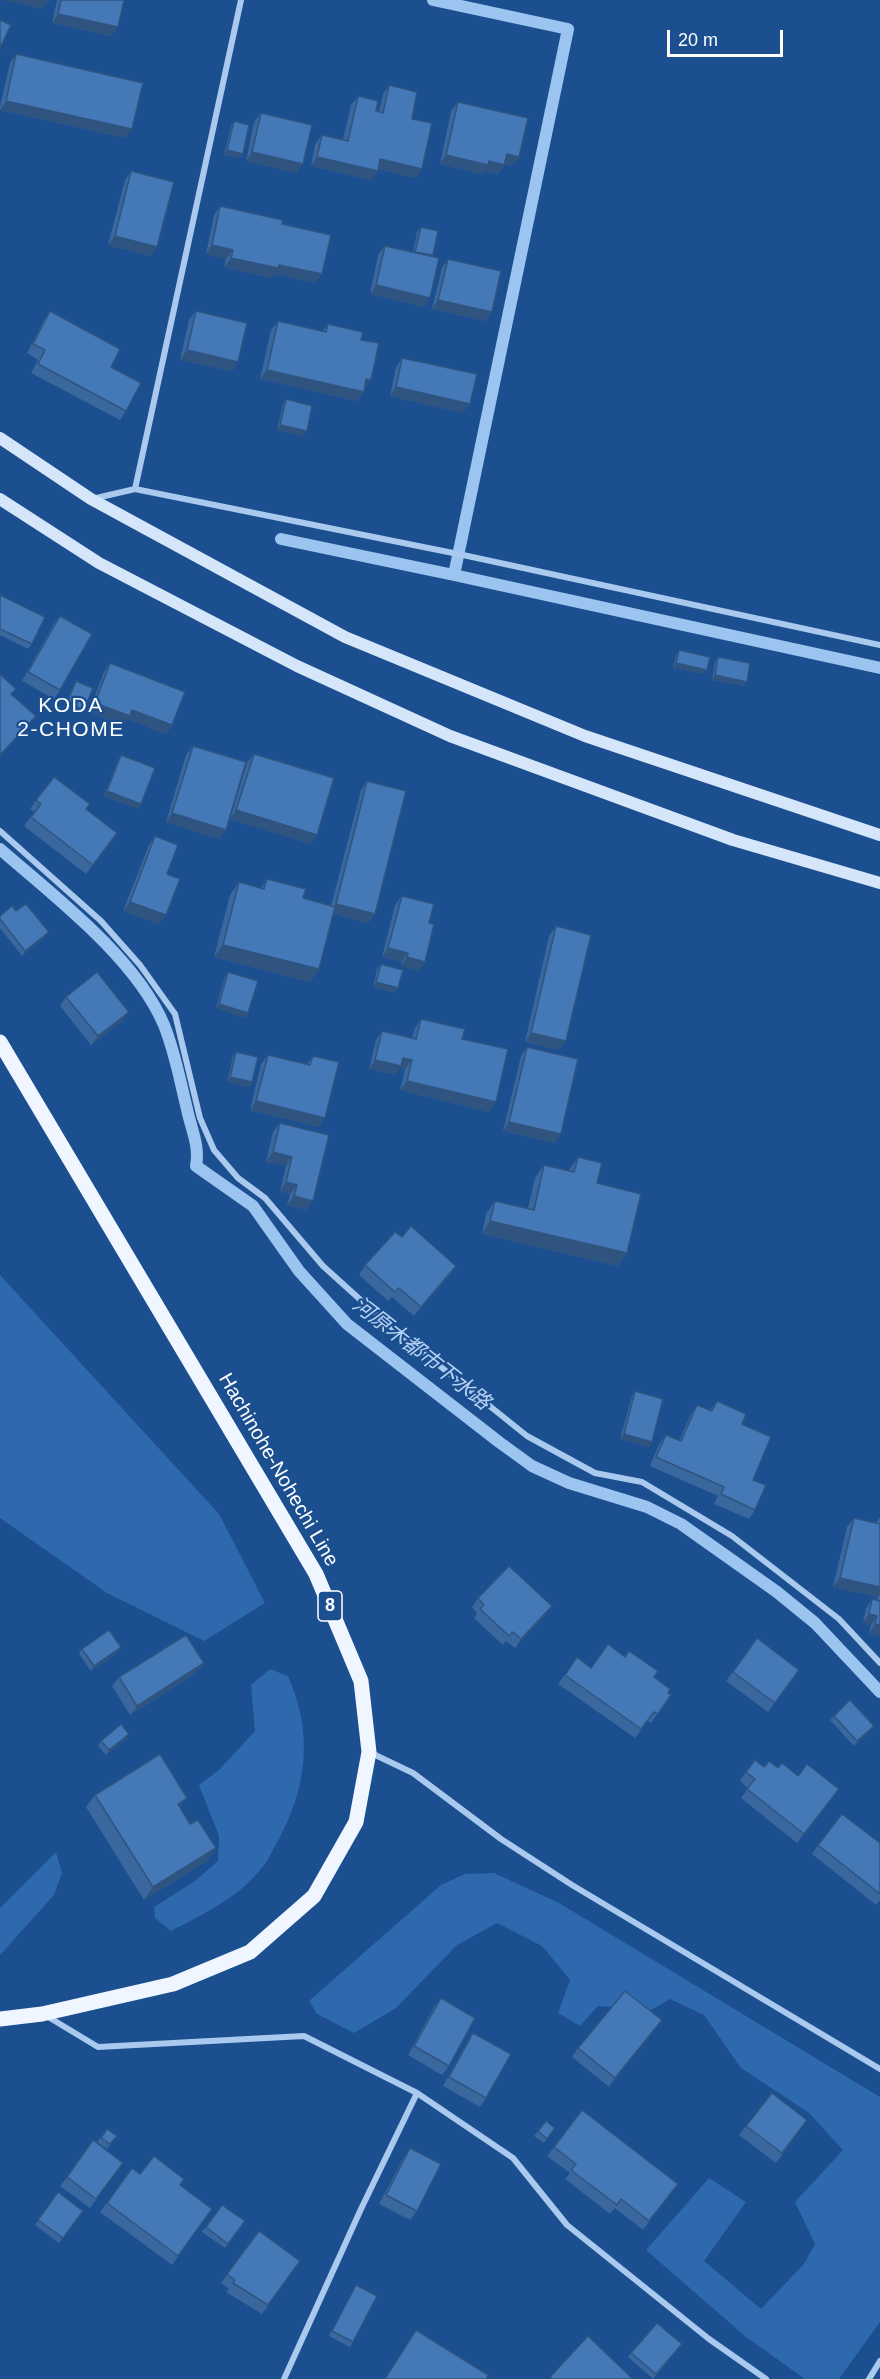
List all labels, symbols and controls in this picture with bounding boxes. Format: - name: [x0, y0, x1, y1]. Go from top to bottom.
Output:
- scale bar: [670, 18, 786, 56]
- text: 20 m: [678, 30, 718, 50]
- district label: KODA 2-CHOME: [17, 693, 125, 743]
- water label: 河原木都市下水路: [347, 1292, 495, 1416]
- street label: Hachinohe-Nohechi Line: [213, 1369, 343, 1571]
- road number: 8: [318, 1591, 342, 1621]

